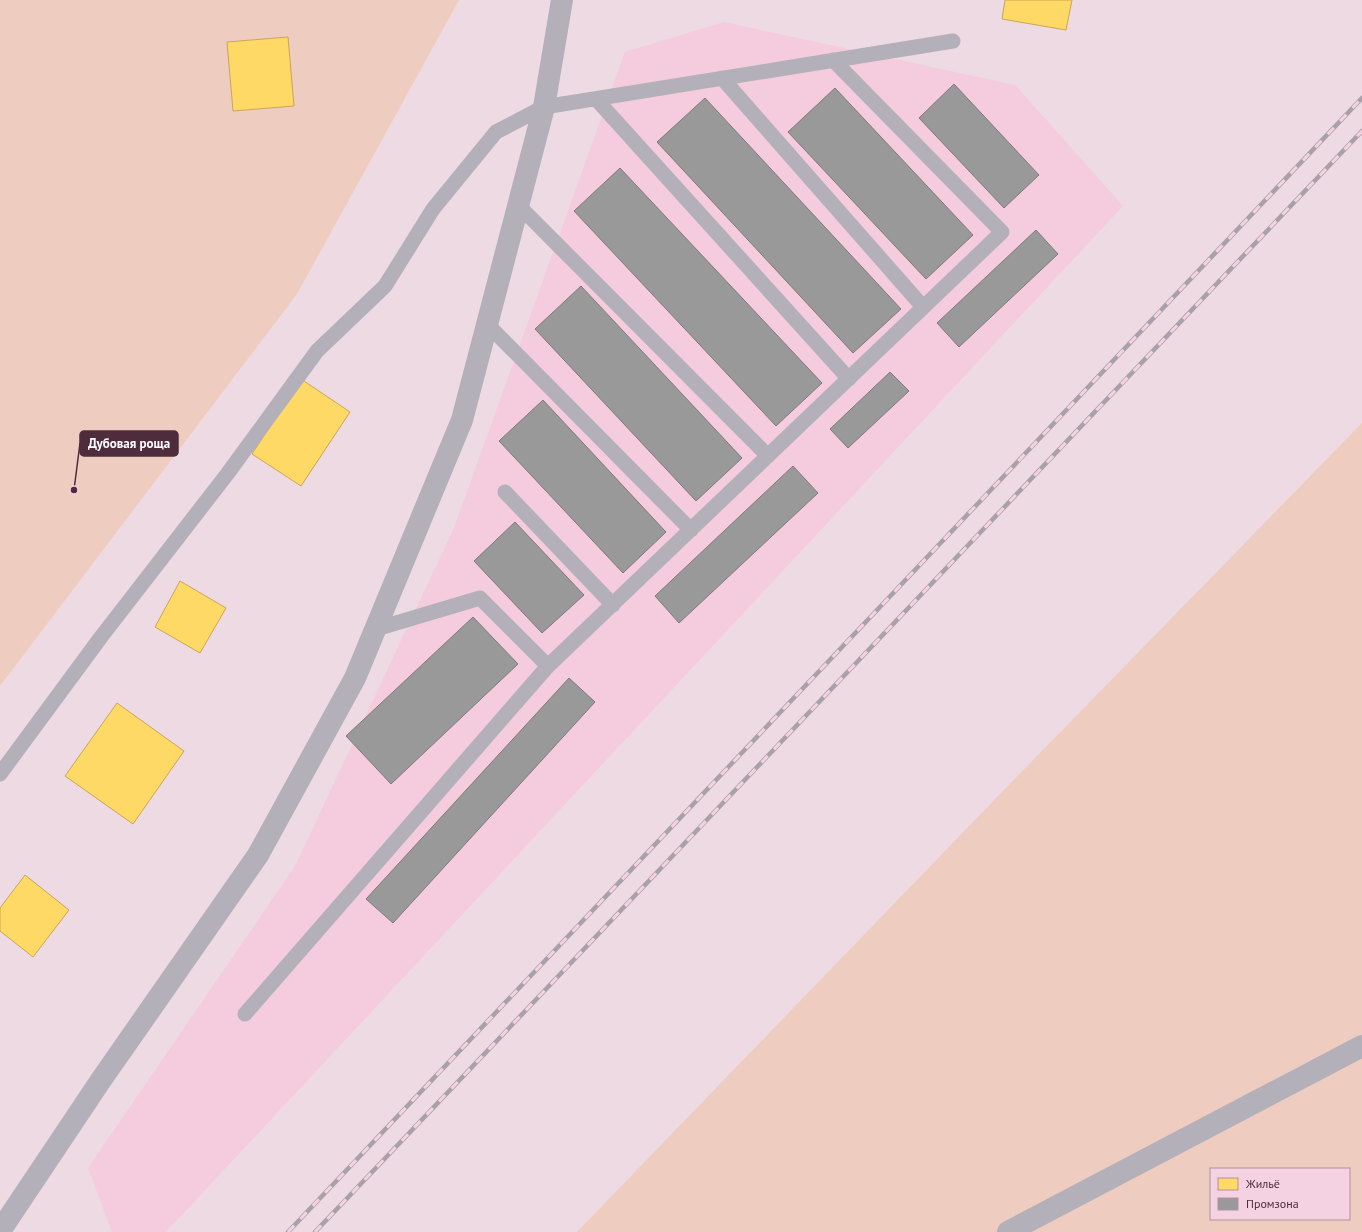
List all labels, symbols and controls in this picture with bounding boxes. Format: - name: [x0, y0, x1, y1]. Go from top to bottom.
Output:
- callout: Дубовая роща: [80, 431, 178, 456]
- text: Дубовая роща: [88, 435, 170, 452]
- legend: [1210, 1168, 1350, 1220]
- text: Жильё: [1245, 1176, 1280, 1191]
- text: Промзона: [1246, 1196, 1299, 1211]

